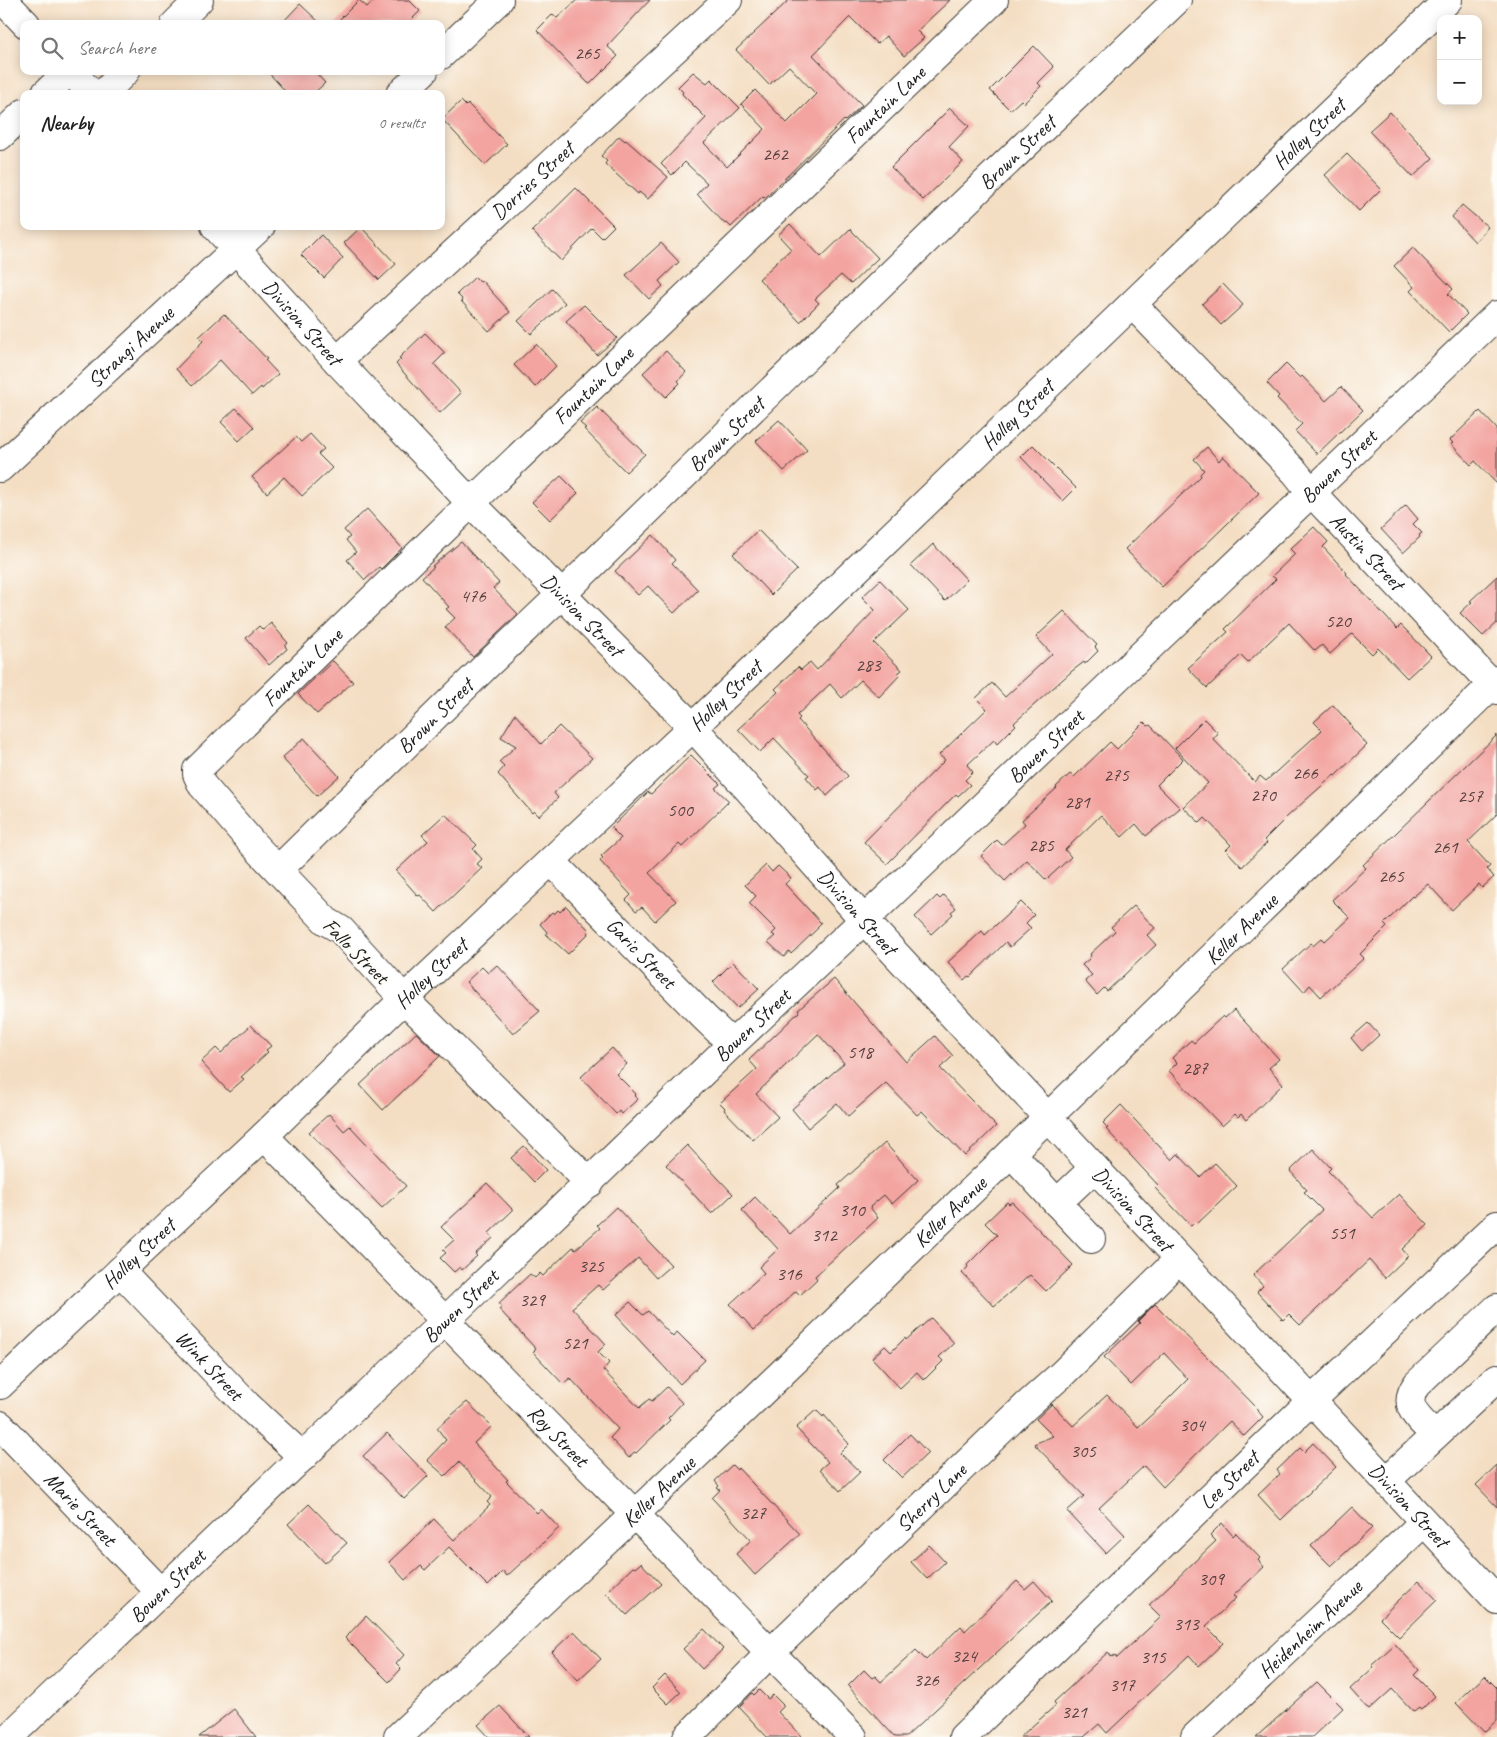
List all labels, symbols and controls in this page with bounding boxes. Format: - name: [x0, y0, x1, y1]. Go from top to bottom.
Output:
- map controls: [1437, 15, 1482, 105]
- button: +: [1437, 15, 1482, 60]
- search box: [20, 20, 445, 75]
- icon: search: [38, 34, 66, 62]
- text: Search here: [78, 36, 155, 60]
- house number: 265: [574, 41, 601, 65]
- street label: Fountain Lane: [840, 59, 932, 149]
- button: −: [1437, 60, 1482, 105]
- street label: Holley Street: [1267, 91, 1353, 175]
- street label: Brown Street: [973, 108, 1063, 195]
- text: Nearby: [40, 110, 93, 136]
- text: 0 results: [378, 113, 425, 133]
- street label: Dorries Street: [486, 134, 582, 225]
- house number: 262: [762, 142, 789, 166]
- street label: Division Street: [257, 274, 349, 373]
- street label: Strangi Avenue: [82, 300, 180, 393]
- street label: Fountain Lane: [548, 340, 640, 430]
- street label: Holley Street: [976, 372, 1061, 456]
- street label: Brown Street: [682, 389, 772, 477]
- street label: Bowen Street: [1295, 423, 1384, 509]
- street label: Austin Street: [1324, 507, 1412, 598]
- street label: Division Street: [535, 568, 631, 664]
- house number: 476: [460, 584, 487, 608]
- house number: 520: [1325, 609, 1352, 633]
- street label: Fountain Lane: [257, 622, 349, 712]
- street label: Holley Street: [684, 652, 770, 737]
- house number: 283: [855, 653, 882, 677]
- street label: Brown Street: [391, 671, 481, 759]
- street label: Bowen Street: [1002, 702, 1091, 789]
- house number: 266: [1292, 761, 1319, 785]
- house number: 275: [1103, 763, 1130, 787]
- house number: 270: [1250, 783, 1277, 807]
- house number: 257: [1457, 784, 1484, 808]
- house number: 281: [1064, 790, 1091, 814]
- house number: 500: [667, 798, 694, 822]
- house number: 285: [1028, 833, 1055, 857]
- house number: 261: [1432, 835, 1459, 859]
- street label: Division Street: [812, 864, 905, 962]
- house number: 265: [1378, 864, 1405, 888]
- street label: Keller Avenue: [1199, 887, 1284, 970]
- street label: Fallo Street: [317, 912, 396, 991]
- street label: Garic Street: [601, 912, 683, 995]
- street label: Holley Street: [389, 931, 475, 1014]
- street label: Bowen Street: [708, 982, 797, 1067]
- house number: 518: [847, 1040, 875, 1064]
- house number: 287: [1182, 1056, 1209, 1080]
- street label: Division Street: [1087, 1161, 1181, 1259]
- street label: Keller Avenue: [908, 1170, 993, 1253]
- house number: 310: [839, 1198, 866, 1222]
- street label: Holley Street: [96, 1211, 183, 1294]
- house number: 551: [1329, 1221, 1356, 1245]
- house number: 312: [811, 1223, 838, 1247]
- house number: 325: [578, 1254, 605, 1278]
- street label: Bowen Street: [417, 1262, 505, 1349]
- house number: 316: [776, 1262, 803, 1286]
- house number: 329: [519, 1288, 546, 1312]
- street label: Wink Street: [170, 1325, 250, 1407]
- house number: 521: [562, 1331, 589, 1355]
- street label: Roy Street: [522, 1400, 595, 1474]
- house number: 304: [1179, 1413, 1207, 1437]
- house number: 305: [1070, 1439, 1097, 1463]
- street label: Lee Street: [1194, 1443, 1267, 1515]
- street label: Keller Avenue: [617, 1450, 701, 1533]
- street label: Sherry Lane: [890, 1457, 973, 1538]
- street label: Division Street: [1363, 1457, 1457, 1555]
- street label: Marie Street: [39, 1466, 123, 1553]
- house number: 327: [740, 1501, 767, 1525]
- street label: Bowen Street: [124, 1542, 213, 1628]
- house number: 309: [1198, 1567, 1225, 1591]
- street label: Heidenheim Avenue: [1253, 1573, 1368, 1684]
- house number: 313: [1173, 1612, 1200, 1636]
- house number: 324: [951, 1644, 979, 1668]
- house number: 315: [1140, 1645, 1167, 1669]
- house number: 326: [913, 1668, 940, 1692]
- house number: 317: [1109, 1673, 1136, 1697]
- house number: 321: [1061, 1700, 1088, 1724]

